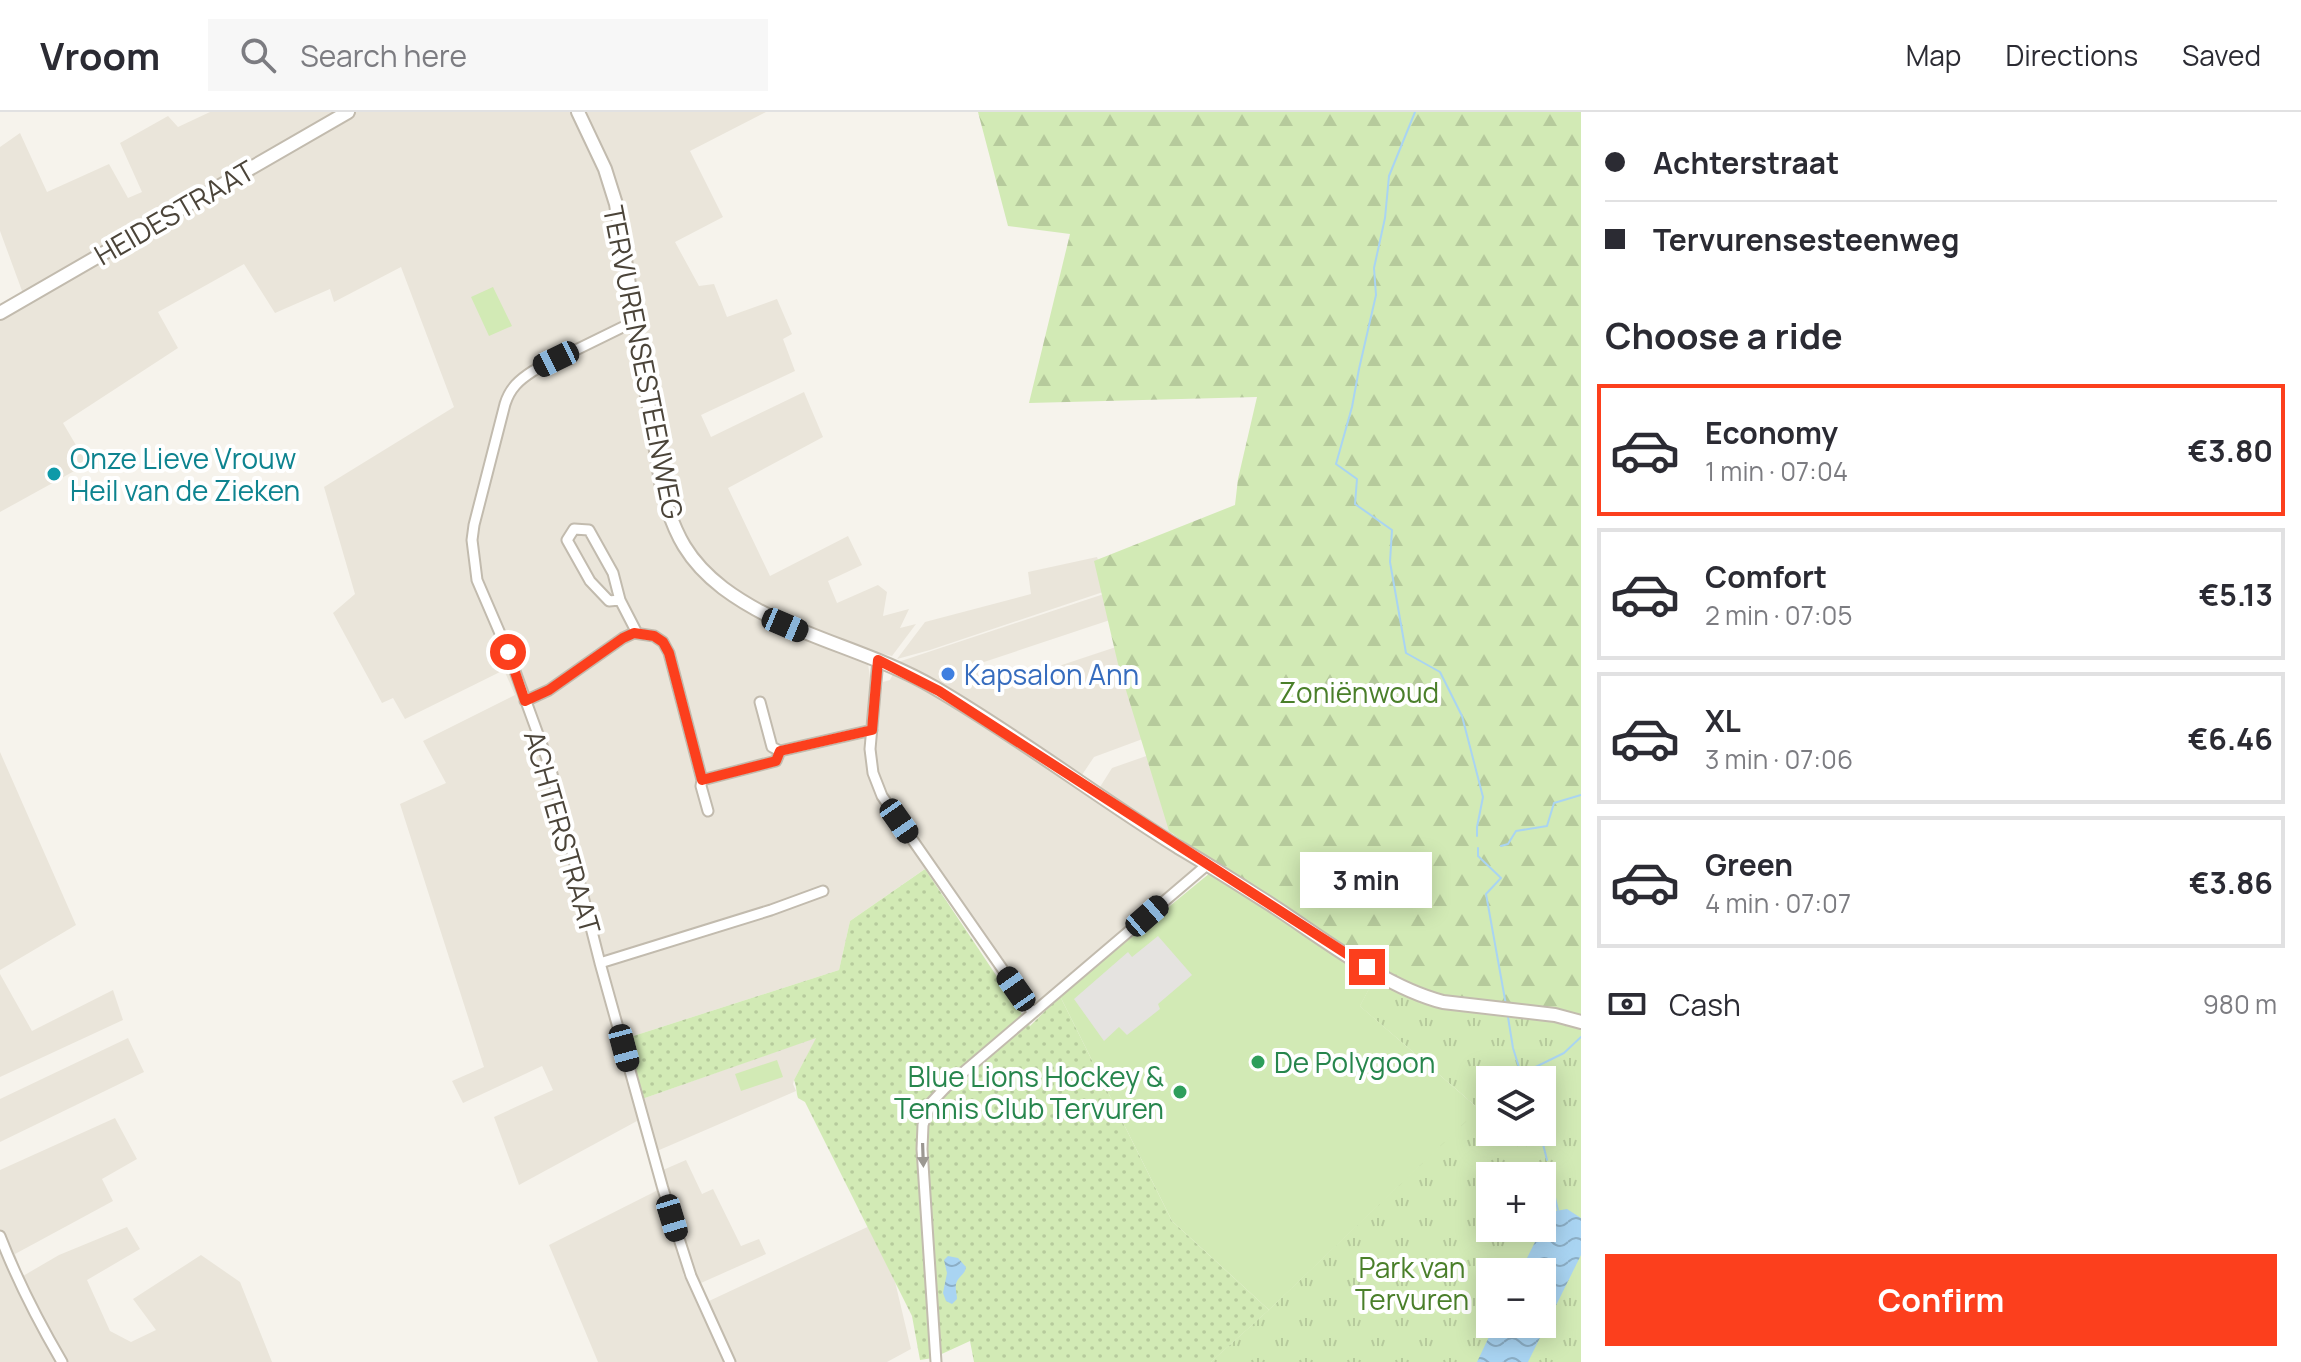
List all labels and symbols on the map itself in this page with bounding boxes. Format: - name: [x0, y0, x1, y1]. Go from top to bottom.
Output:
- street label: HEIDESTRAAT: [87, 151, 261, 273]
- street label: TERVURENSESTEENWEG: [595, 202, 693, 522]
- car: [529, 338, 583, 380]
- place label: Onze Lieve Vrouw Heil van de Zieken: [70, 439, 300, 509]
- marker: Onze Lieve Vrouw Heil van de Zieken: [45, 465, 63, 483]
- car: [758, 605, 812, 645]
- route start: [490, 634, 526, 670]
- place label: Kapsalon Ann: [964, 655, 1139, 693]
- marker: Kapsalon Ann: [939, 665, 957, 683]
- park label: Zoniënwoud: [1279, 673, 1439, 711]
- street label: ACHTERSTRAAT: [516, 726, 610, 938]
- car: [875, 794, 923, 848]
- callout: 3 min: [1301, 851, 1433, 907]
- car: [1121, 891, 1173, 941]
- route end: [1349, 949, 1385, 985]
- car: [992, 962, 1040, 1016]
- car: [606, 1022, 642, 1074]
- place label: De Polygoon: [1274, 1043, 1435, 1081]
- marker: De Polygoon: [1249, 1053, 1267, 1071]
- place label: Blue Lions Hockey & Tennis Club Tervuren: [894, 1057, 1164, 1127]
- marker: Blue Lions Hockey & Tennis Club Tervuren: [1171, 1083, 1189, 1101]
- one-way arrow: [916, 1143, 929, 1169]
- car: [654, 1192, 690, 1244]
- park label: Park van Tervuren: [1355, 1248, 1469, 1318]

